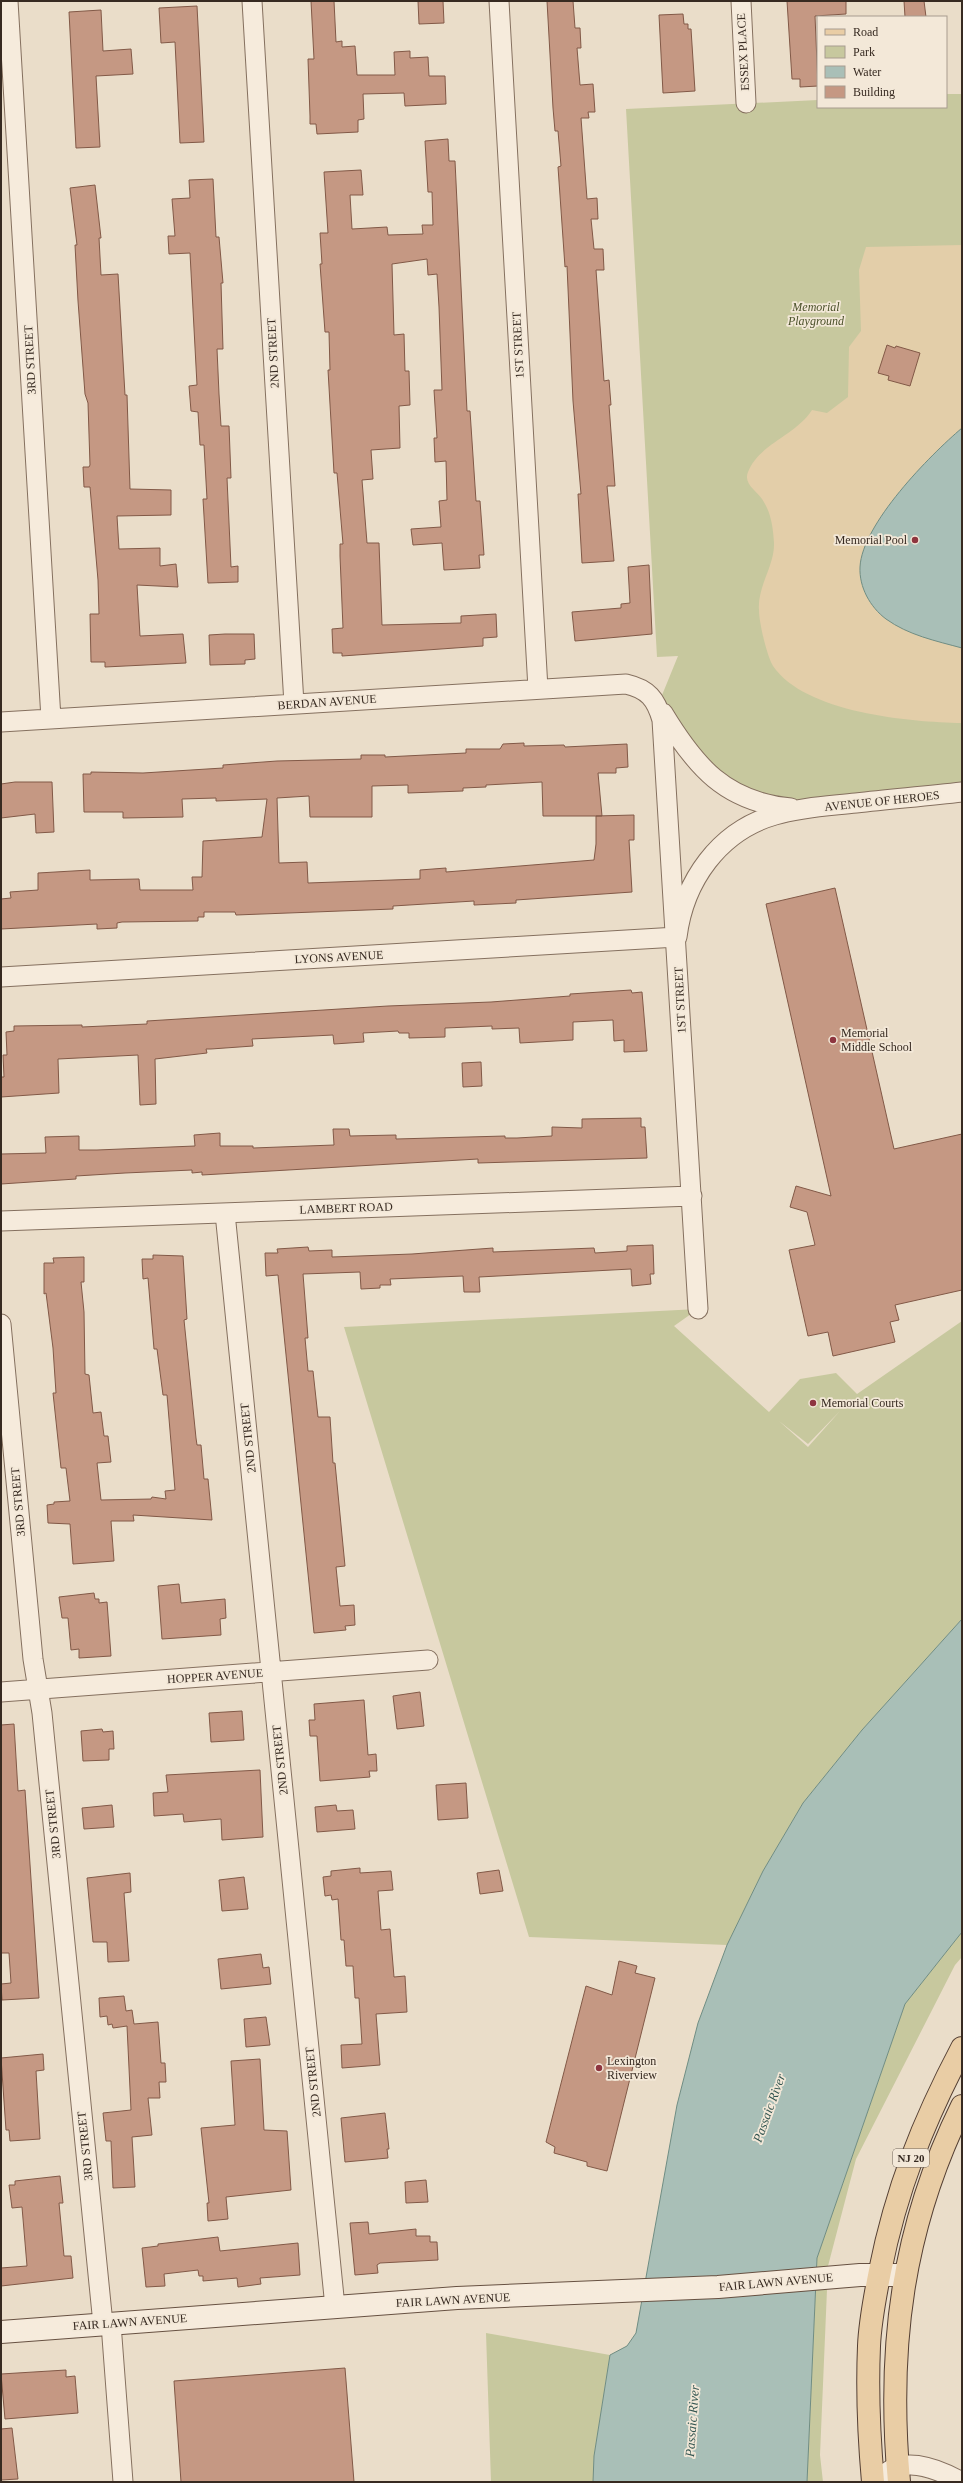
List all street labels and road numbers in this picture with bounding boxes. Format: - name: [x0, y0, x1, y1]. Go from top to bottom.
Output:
- street label: ESSEX PLACE: [734, 13, 752, 91]
- street label: 1ST STREET: [509, 311, 527, 379]
- street label: 2ND STREET: [264, 317, 282, 388]
- street label: 3RD STREET: [21, 324, 39, 395]
- street label: BERDAN AVENUE: [277, 692, 377, 712]
- street label: AVENUE OF HEROES: [824, 788, 940, 814]
- street label: LYONS AVENUE: [294, 948, 384, 966]
- street label: 1ST STREET: [671, 966, 689, 1034]
- street label: LAMBERT ROAD: [299, 1199, 393, 1217]
- street label: 2ND STREET: [237, 1402, 259, 1474]
- street label: 3RD STREET: [8, 1466, 28, 1537]
- street label: HOPPER AVENUE: [167, 1666, 263, 1686]
- street label: 2ND STREET: [269, 1724, 291, 1796]
- street label: 3RD STREET: [42, 1788, 64, 1859]
- street label: 2ND STREET: [302, 2046, 324, 2118]
- street label: 3RD STREET: [74, 2110, 96, 2181]
- road number: NJ 20: [893, 2149, 929, 2167]
- street label: FAIR LAWN AVENUE: [718, 2270, 834, 2294]
- street label: FAIR LAWN AVENUE: [395, 2290, 511, 2310]
- street label: FAIR LAWN AVENUE: [72, 2311, 188, 2333]

